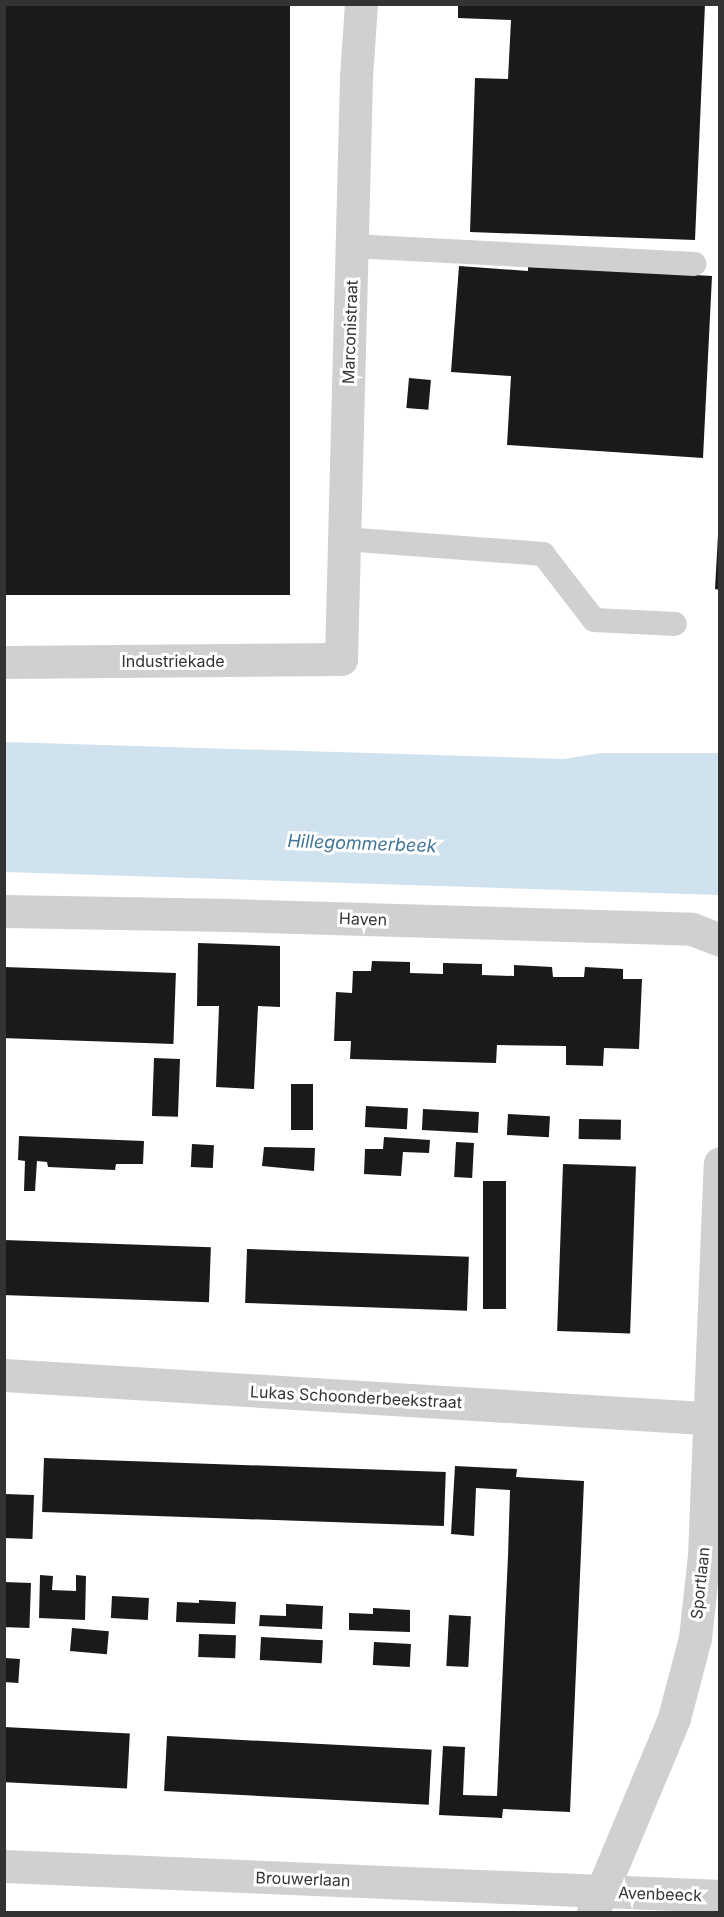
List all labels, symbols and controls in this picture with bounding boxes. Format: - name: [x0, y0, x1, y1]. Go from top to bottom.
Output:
- street label: Marconistraat: [339, 280, 361, 384]
- street label: Industriekade: [121, 651, 225, 671]
- water label: Hillegommerbeek: [287, 831, 437, 857]
- street label: Haven: [339, 909, 387, 929]
- street label: Lukas Schoonderbeekstraat: [250, 1382, 462, 1412]
- street label: Sportlaan: [687, 1546, 713, 1620]
- street label: Brouwerlaan: [255, 1868, 351, 1890]
- street label: Avenbeeck: [618, 1883, 702, 1905]

